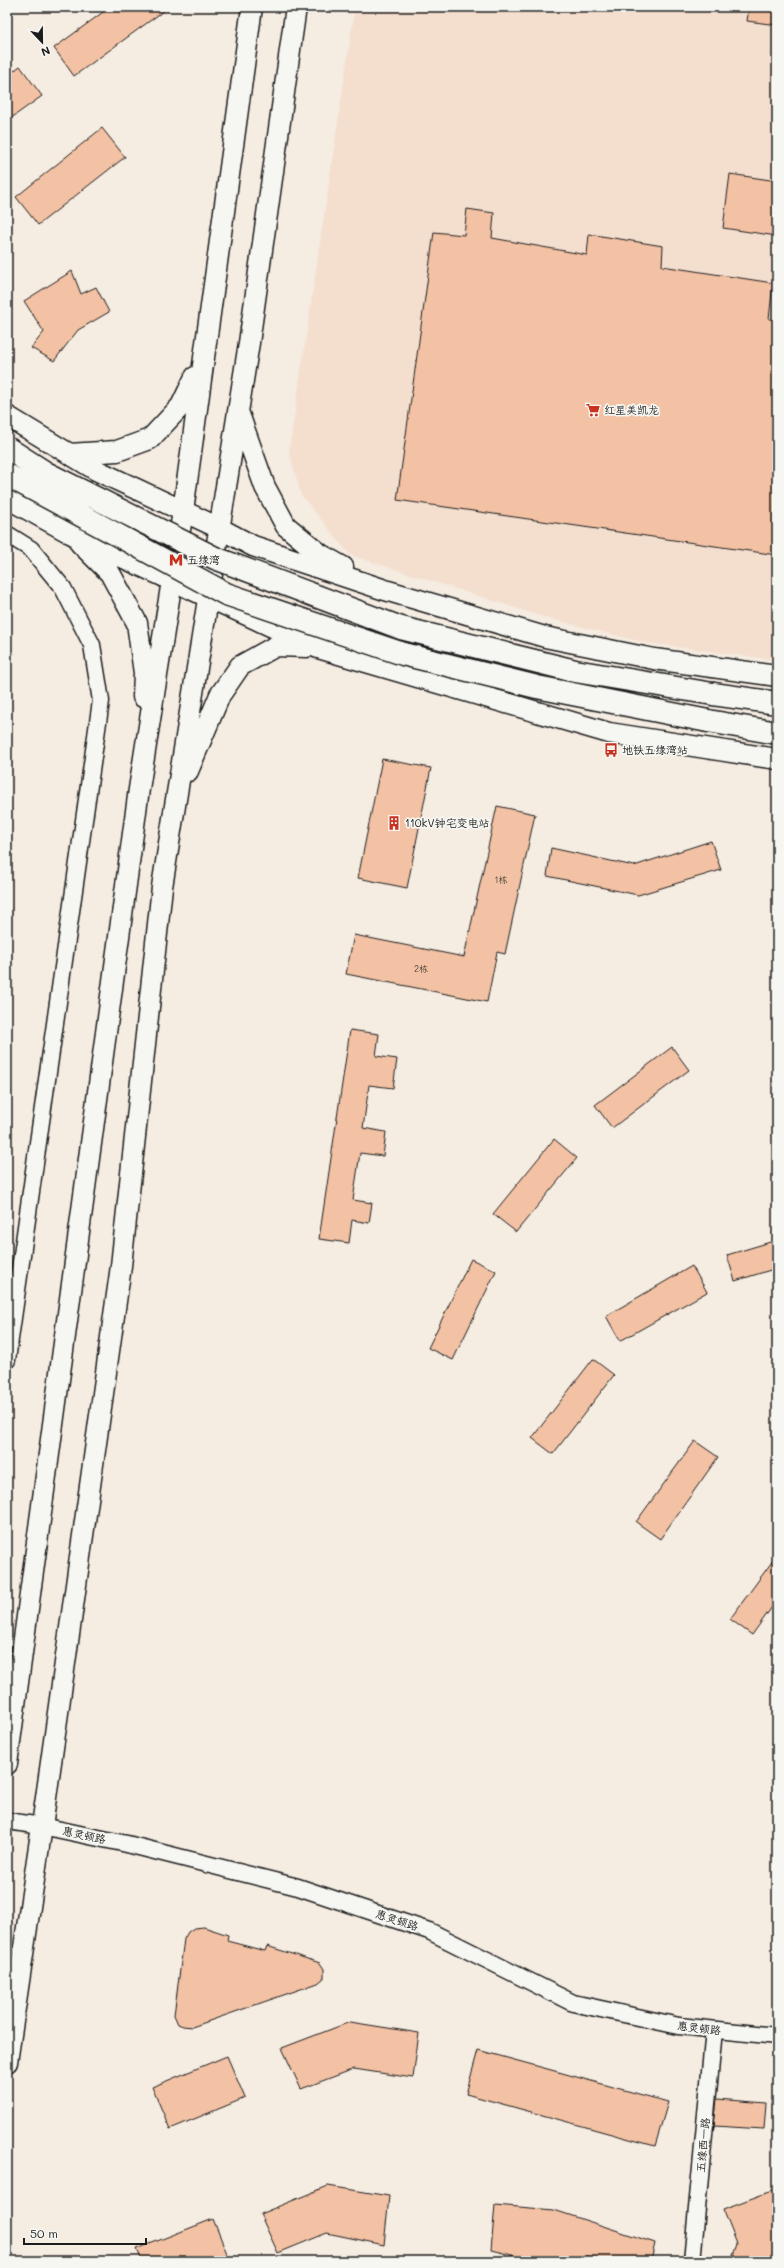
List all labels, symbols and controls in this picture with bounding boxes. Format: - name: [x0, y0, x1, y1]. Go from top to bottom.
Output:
- north arrow: [22, 22, 62, 62]
- text: N: [39, 43, 53, 60]
- supermarket icon: 红星美凯龙: [585, 402, 601, 418]
- place label: 红星美凯龙: [604, 402, 659, 417]
- metro station icon: 五缘湾: [168, 552, 184, 568]
- place label: 五缘湾: [187, 552, 220, 567]
- bus stop icon: 地铁五缘湾站: [603, 742, 619, 758]
- place label: 地铁五缘湾站: [622, 742, 688, 757]
- building icon: 110kV钟宅变电站: [386, 815, 402, 831]
- place label: 110kV钟宅变电站: [405, 815, 490, 830]
- house number: 1栋: [494, 874, 508, 885]
- house number: 2栋: [414, 963, 428, 974]
- street label: 惠灵顿路: [61, 1823, 107, 1846]
- street label: 惠灵顿路: [374, 1906, 420, 1933]
- street label: 惠灵顿路: [676, 2017, 722, 2038]
- street label: 五缘西一路: [693, 2117, 712, 2173]
- scale bar: [24, 2220, 146, 2246]
- text: 50 m: [30, 2225, 58, 2241]

